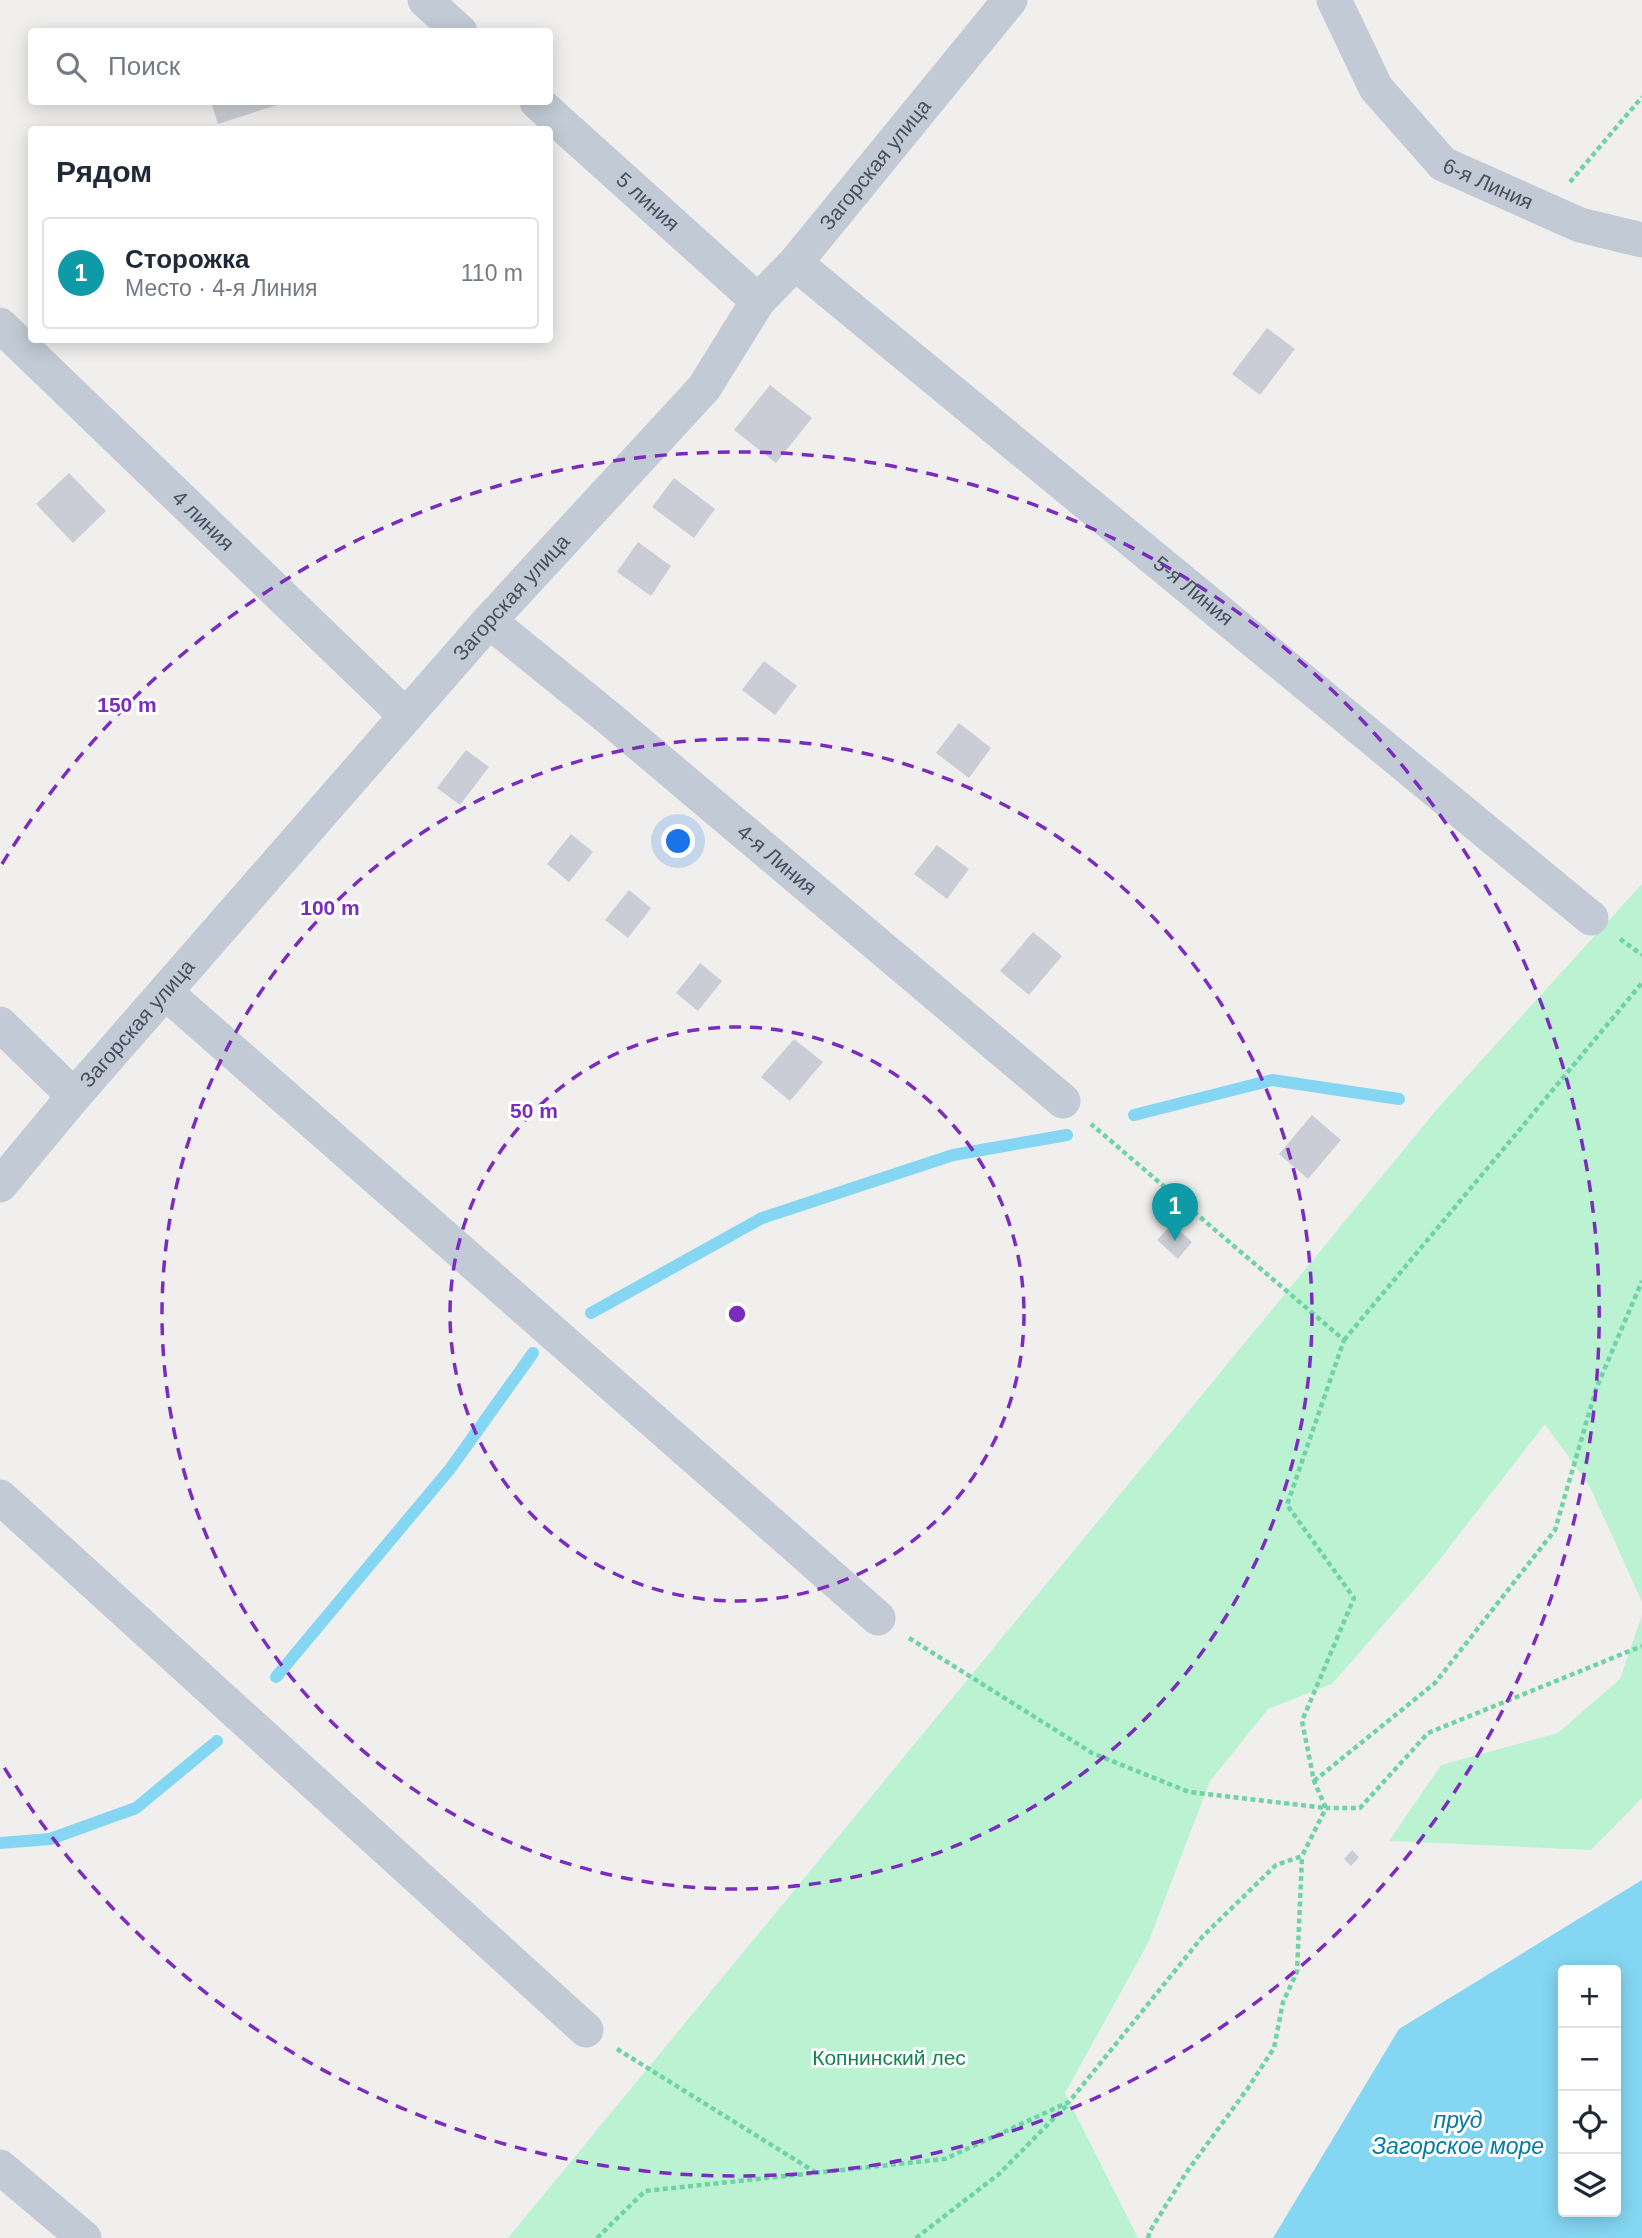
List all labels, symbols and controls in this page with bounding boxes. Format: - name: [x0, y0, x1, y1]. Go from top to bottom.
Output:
- search box: [28, 28, 553, 105]
- icon: search: [52, 48, 90, 86]
- text: Поиск: [108, 51, 180, 81]
- street label: Загорская улица: [815, 94, 935, 234]
- street label: 6-я Линия: [1440, 153, 1537, 214]
- text: Рядом: [56, 155, 152, 188]
- street label: 5 линия: [612, 167, 684, 235]
- text: Сторожка: [125, 244, 249, 274]
- text: 1: [75, 260, 87, 286]
- text: 110 m: [461, 260, 523, 286]
- text: Место · 4-я Линия: [125, 275, 317, 301]
- street label: 4 линия: [168, 486, 239, 555]
- street label: Загорская улица: [448, 529, 574, 665]
- street label: 5-я Линия: [1149, 551, 1238, 630]
- text: 150 m: [97, 693, 157, 716]
- street label: 4-я Линия: [733, 820, 821, 899]
- your location: [661, 824, 695, 858]
- text: 100 m: [300, 896, 360, 919]
- street label: Загорская улица: [75, 954, 199, 1092]
- text: 50 m: [510, 1099, 558, 1122]
- pin: 1: [1152, 1183, 1198, 1241]
- centre of rings: [725, 1302, 749, 1326]
- map controls: [1558, 1965, 1621, 2217]
- button: +: [1558, 1965, 1621, 2028]
- button: −: [1558, 2028, 1621, 2091]
- park label: Копнинский лес: [812, 2046, 966, 2069]
- button: locate: [1558, 2091, 1621, 2154]
- water label: пруд Загорское море: [1372, 2107, 1544, 2159]
- button: layers: [1558, 2154, 1621, 2217]

